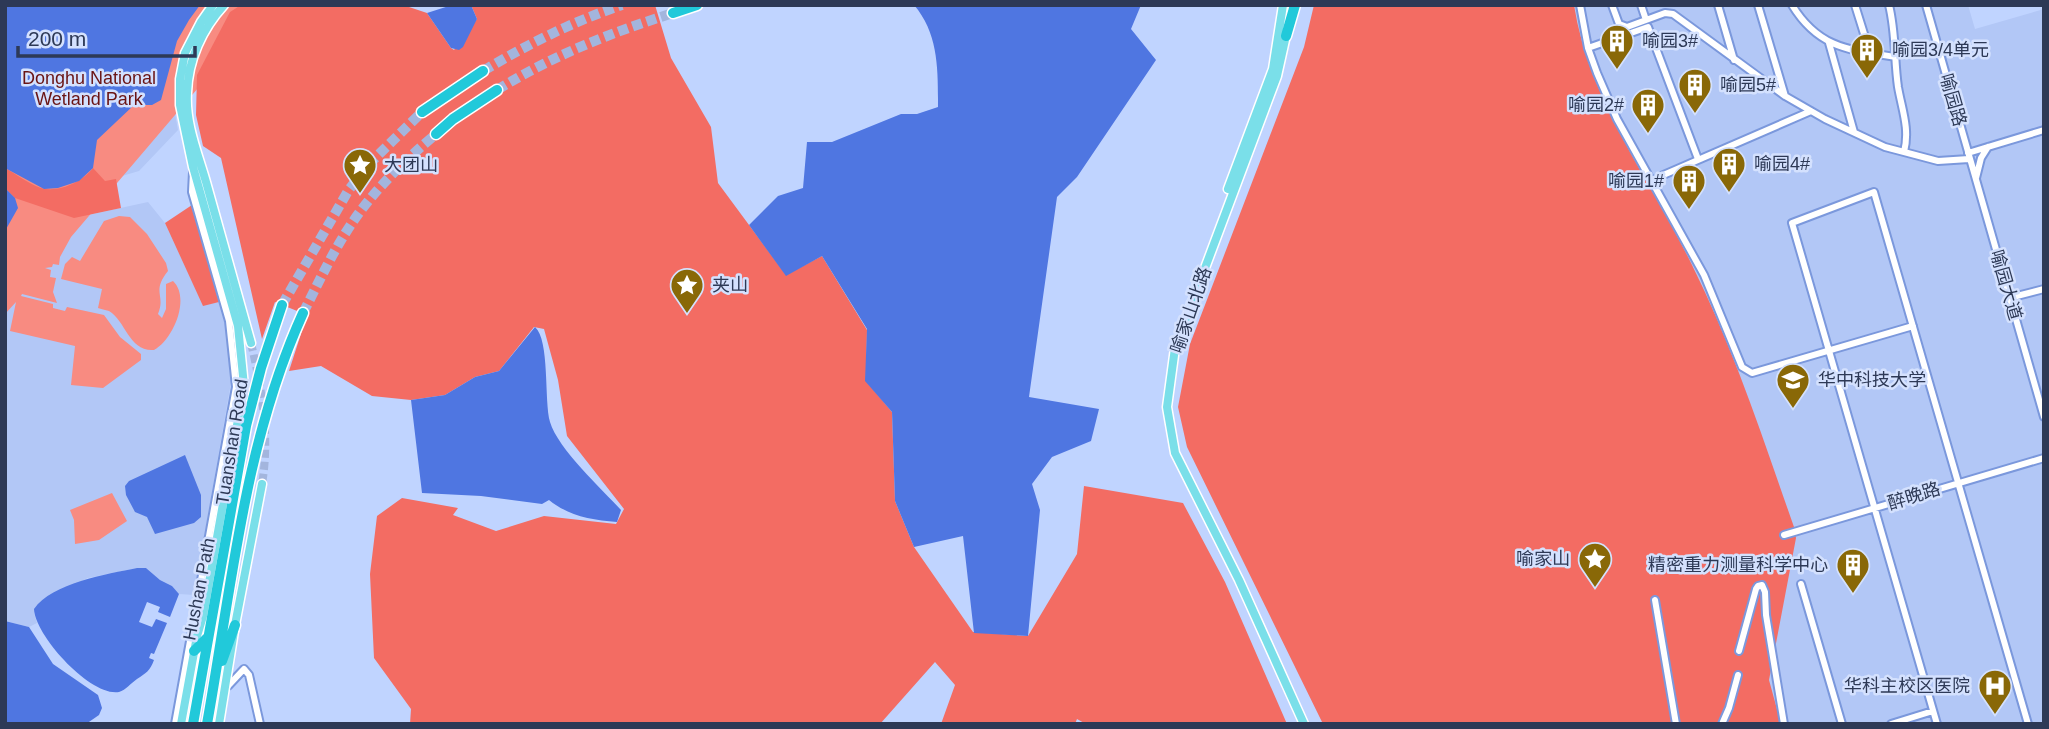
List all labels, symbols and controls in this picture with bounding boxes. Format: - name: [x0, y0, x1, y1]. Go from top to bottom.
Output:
- scale bar: [18, 14, 194, 58]
- building icon: 喻园3#: [1598, 22, 1636, 71]
- text: 200 m: [28, 27, 86, 50]
- place label: 喻园3#: [1642, 31, 1698, 51]
- building icon: 喻园3/4单元: [1848, 31, 1886, 80]
- place label: 喻园3/4单元: [1892, 40, 1989, 60]
- building icon: 喻园5#: [1676, 66, 1714, 115]
- park label: Donghu National Wetland Park: [22, 68, 156, 109]
- street label: 喻园路: [1936, 71, 1970, 129]
- place label: 喻园5#: [1720, 75, 1776, 95]
- building icon: 喻园2#: [1629, 86, 1667, 135]
- place label: 喻园2#: [1568, 95, 1624, 115]
- building icon: 喻园4#: [1710, 145, 1748, 194]
- place icon: 大团山: [341, 146, 379, 195]
- place label: 喻园4#: [1754, 154, 1810, 174]
- place label: 大团山: [384, 155, 438, 175]
- building icon: 喻园1#: [1670, 162, 1708, 211]
- place label: 喻园1#: [1608, 171, 1664, 191]
- street label: 喻园大道: [1986, 248, 2026, 322]
- street label: 喻家山北路: [1167, 264, 1215, 356]
- place icon: 夹山: [668, 266, 706, 315]
- place label: 夹山: [712, 275, 748, 295]
- school or university icon: 华中科技大学: [1774, 361, 1812, 410]
- place label: 华中科技大学: [1818, 370, 1926, 390]
- street label: Tuanshan Road: [212, 378, 252, 506]
- street label: 醉晚路: [1885, 479, 1943, 513]
- street label: Hushan Path: [179, 536, 219, 642]
- place icon: 喻家山: [1576, 540, 1614, 589]
- building icon: 精密重力测量科学中心: [1834, 546, 1872, 595]
- place label: 喻家山: [1516, 549, 1570, 569]
- place label: 精密重力测量科学中心: [1648, 555, 1828, 575]
- hospital icon: 华科主校区医院: [1976, 667, 2014, 716]
- place label: 华科主校区医院: [1844, 676, 1970, 696]

